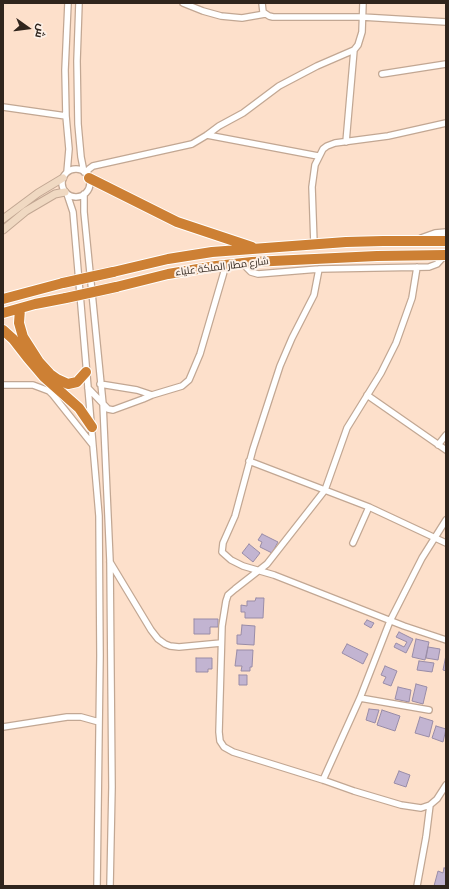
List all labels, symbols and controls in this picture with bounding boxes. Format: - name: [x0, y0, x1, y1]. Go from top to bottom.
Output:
- north arrow: [8, 8, 48, 48]
- text: ش: [32, 23, 48, 39]
- street label: شارع مطار الملكة علياء: [175, 255, 269, 279]

